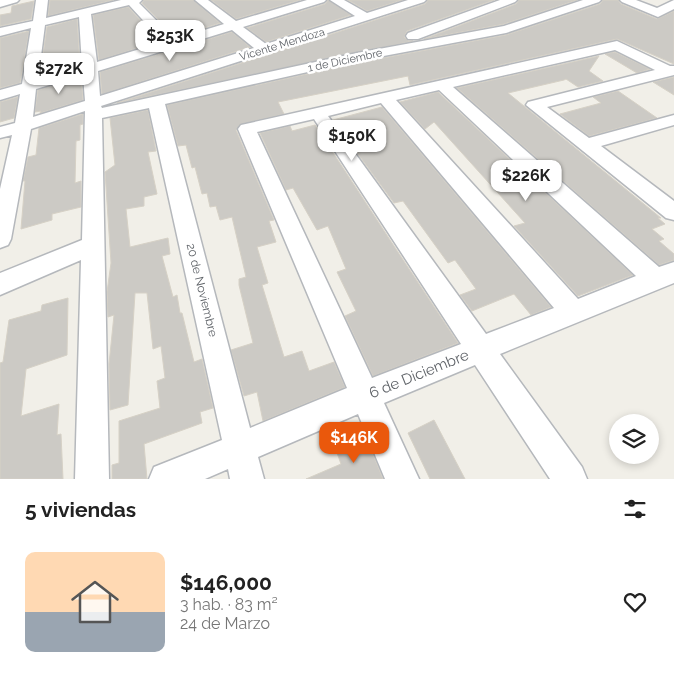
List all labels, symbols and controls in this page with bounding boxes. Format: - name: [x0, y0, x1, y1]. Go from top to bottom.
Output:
- pin: $253K: [135, 20, 205, 62]
- street label: Vicente Mendoza: [238, 25, 326, 64]
- text: $253K: [146, 26, 194, 45]
- street label: 1 de Diciembre: [307, 46, 384, 75]
- pin: $272K: [24, 52, 94, 95]
- text: $272K: [35, 59, 83, 78]
- pin: $150K: [317, 120, 387, 162]
- text: $150K: [328, 126, 376, 145]
- pin: $226K: [491, 160, 561, 202]
- text: $226K: [502, 166, 550, 185]
- street label: 20 de Noviembre: [184, 242, 220, 338]
- street label: 6 de Diciembre: [366, 346, 472, 402]
- map controls: [609, 414, 659, 464]
- button: layers: [609, 414, 659, 464]
- pin: $146K: [319, 422, 389, 464]
- text: $146K: [330, 428, 378, 447]
- icon: filters: [621, 495, 649, 523]
- text: 5 viviendas: [25, 497, 136, 522]
- text: $146,000: [180, 570, 272, 595]
- icon: home: [65, 572, 125, 632]
- icon: heart: [621, 588, 649, 616]
- text: 3 hab. · 83 m²: [180, 595, 278, 614]
- text: 24 de Marzo: [180, 614, 270, 633]

